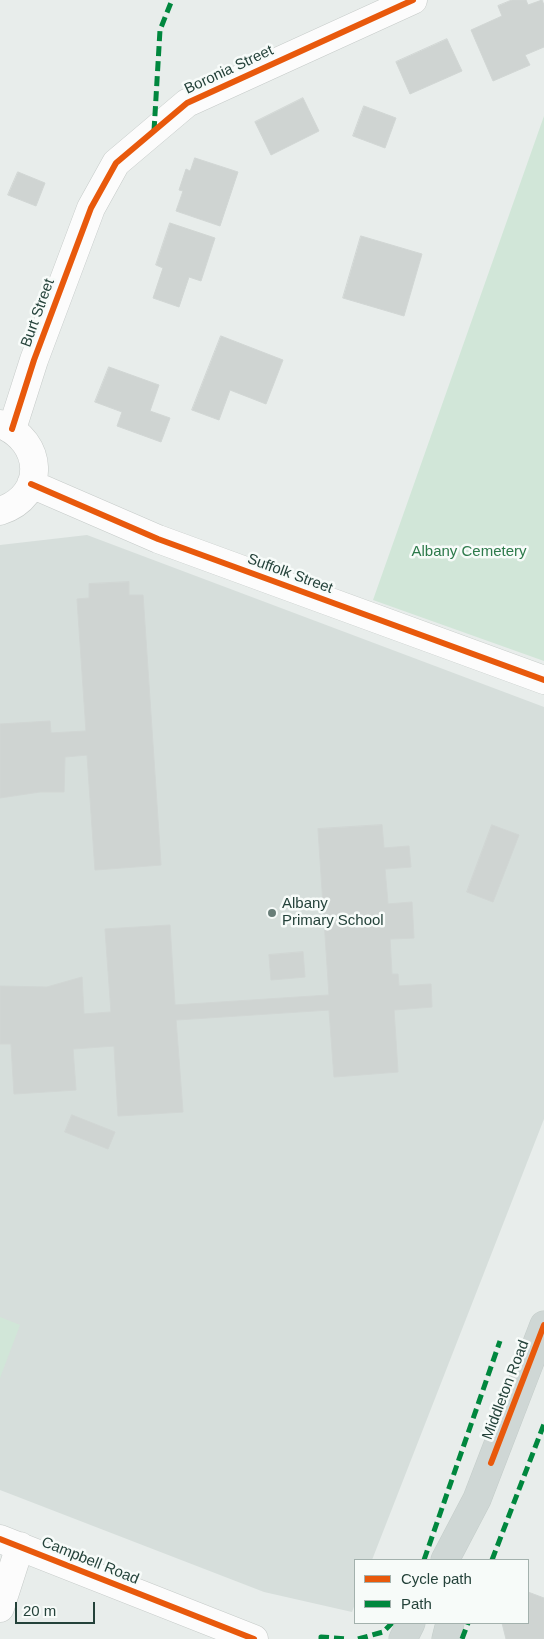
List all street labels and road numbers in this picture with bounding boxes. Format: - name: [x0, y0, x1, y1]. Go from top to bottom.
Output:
- street label: Boronia Street: [182, 42, 276, 98]
- street label: Burt Street: [17, 276, 59, 350]
- street label: Suffolk Street: [245, 550, 335, 598]
- street label: Middleton Road: [479, 1338, 533, 1442]
- street label: Campbell Road: [39, 1533, 141, 1589]

